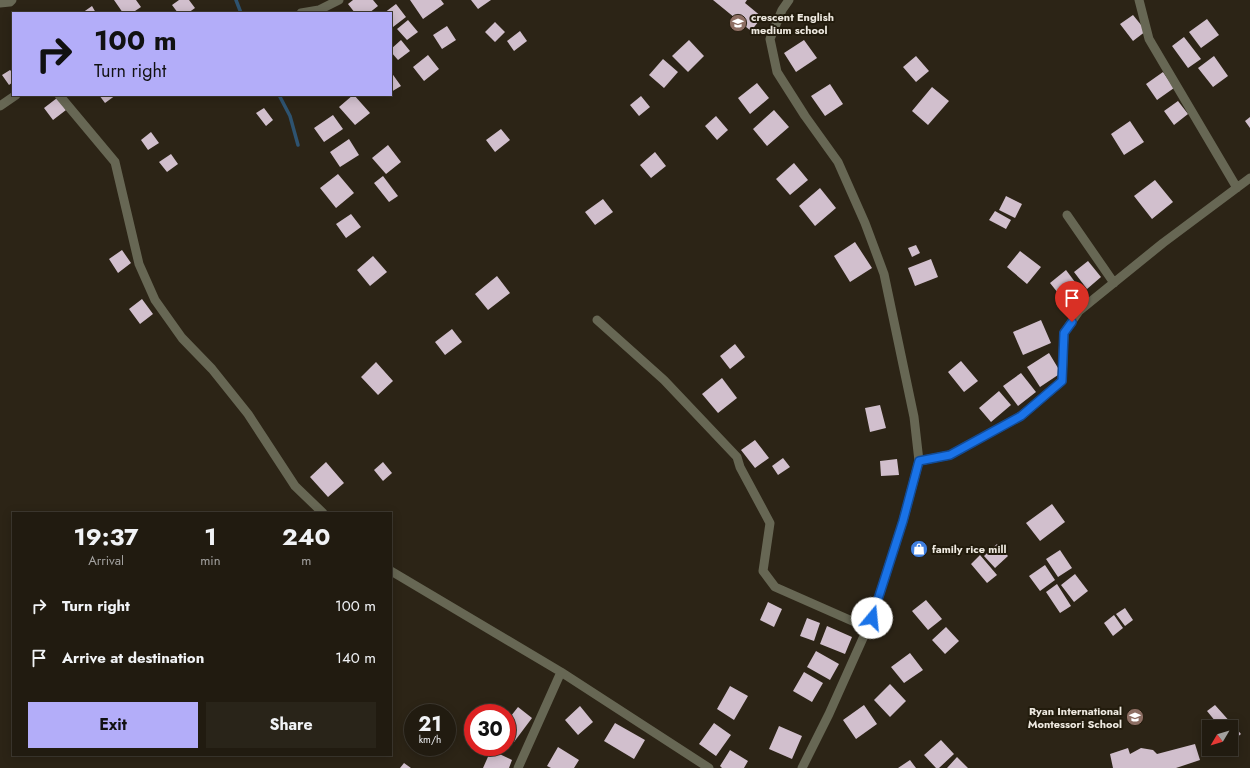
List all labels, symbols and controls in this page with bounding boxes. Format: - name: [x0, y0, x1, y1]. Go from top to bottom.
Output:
- place label: crescent English medium school: [751, 9, 834, 38]
- school or university icon: crescent English medium school: [728, 13, 748, 33]
- text: 100 m: [94, 20, 177, 61]
- icon: right: [28, 28, 80, 80]
- text: Turn right: [94, 58, 166, 84]
- pin: [1055, 281, 1089, 322]
- icon: arrive: [1061, 287, 1083, 309]
- text: 19:37: [74, 519, 139, 554]
- text: 1: [204, 519, 216, 554]
- text: 240: [282, 519, 330, 554]
- shop icon: family rice mill: [909, 539, 929, 559]
- place label: family rice mill: [932, 541, 1006, 557]
- text: Arrival: [88, 551, 124, 570]
- text: min: [200, 551, 220, 570]
- text: m: [301, 551, 311, 570]
- icon: right: [28, 595, 50, 617]
- text: Turn right: [62, 595, 130, 617]
- text: 100 m: [335, 595, 376, 617]
- position arrow: [851, 597, 893, 639]
- icon: arrive: [28, 647, 50, 669]
- text: Arrive at destination: [62, 647, 204, 669]
- text: 140 m: [335, 647, 376, 669]
- button: Exit: [28, 702, 198, 748]
- button: Share: [206, 702, 376, 748]
- place label: Ryan International Montessori School: [1028, 703, 1122, 732]
- speed limit sign: 30: [464, 704, 516, 756]
- school or university icon: Ryan International Montessori School: [1125, 707, 1145, 727]
- text: 21: [418, 710, 442, 739]
- north arrow: [1202, 720, 1238, 756]
- map controls: [1202, 720, 1238, 756]
- text: km/h: [419, 732, 441, 747]

